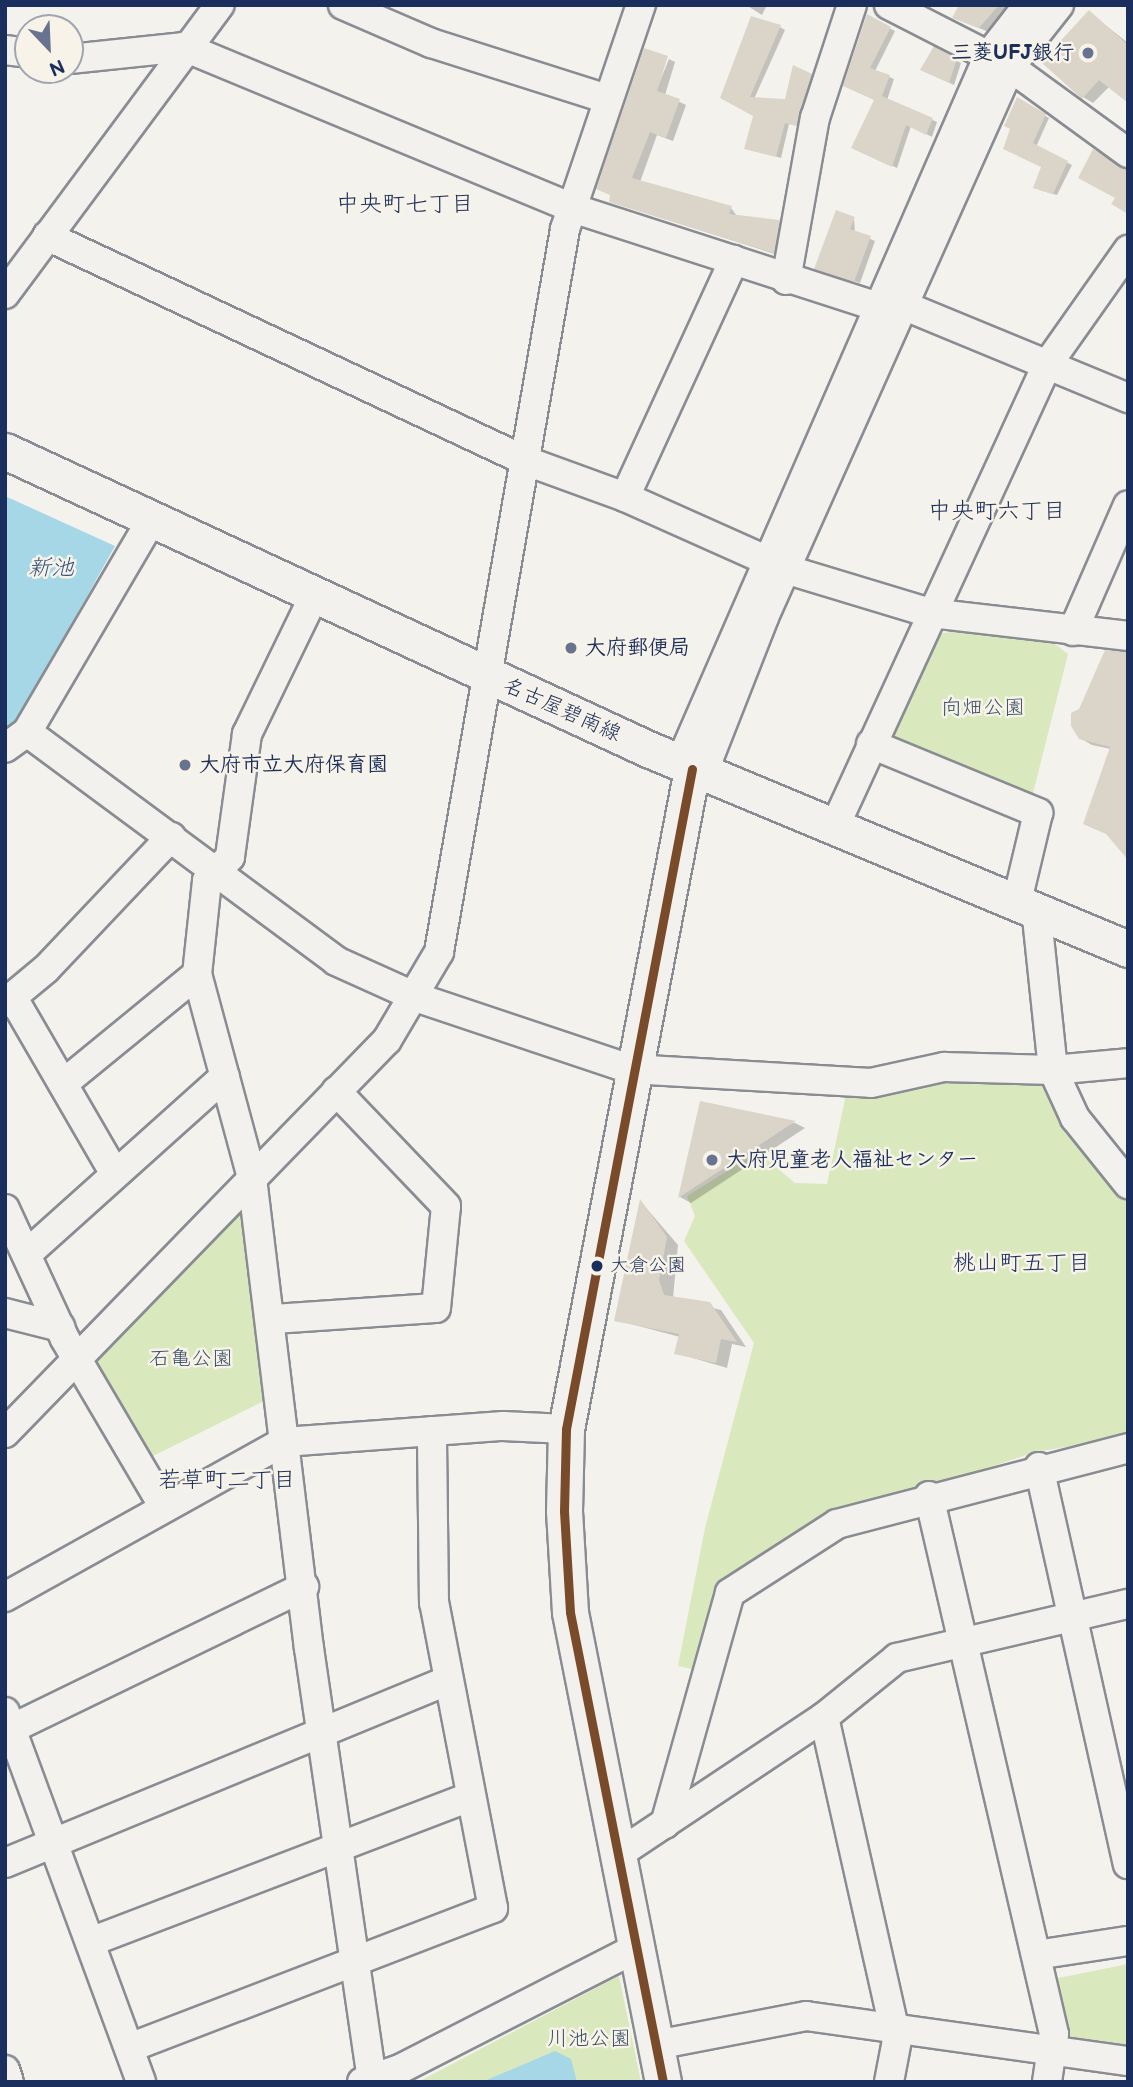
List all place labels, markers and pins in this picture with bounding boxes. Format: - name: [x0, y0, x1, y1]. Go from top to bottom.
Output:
- place label: 三菱UFJ銀行: [951, 40, 1074, 66]
- marker: 三菱UFJ銀行: [1080, 45, 1096, 61]
- place label: 大府郵便局: [585, 635, 690, 661]
- marker: 大府郵便局: [563, 640, 579, 656]
- place label: 大府市立大府保育園: [199, 752, 388, 778]
- marker: 大府市立大府保育園: [177, 757, 193, 773]
- place label: 大府児童老人福祉センター: [726, 1147, 978, 1173]
- marker: 大府児童老人福祉センター: [704, 1152, 720, 1168]
- place label: 大倉公園: [610, 1255, 686, 1277]
- marker: 大倉公園: [590, 1259, 604, 1273]

